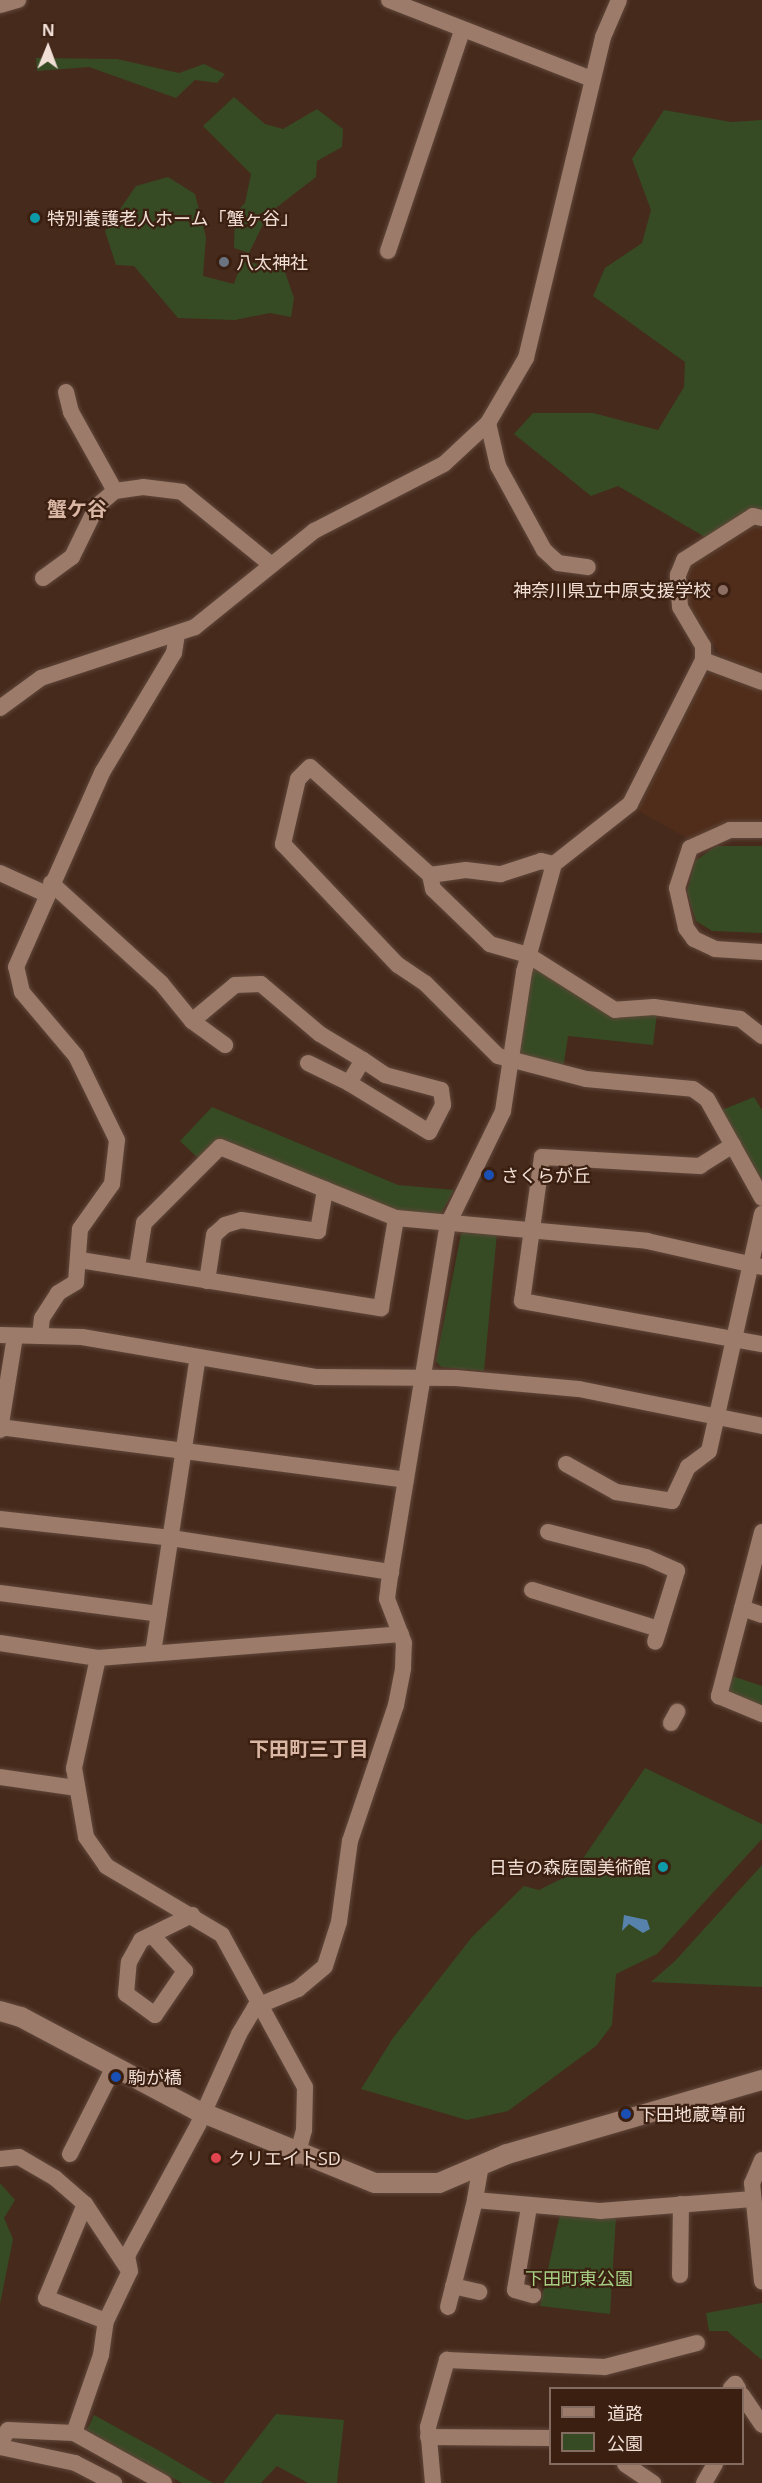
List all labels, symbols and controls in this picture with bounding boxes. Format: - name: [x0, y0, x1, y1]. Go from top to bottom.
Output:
- north arrow: [18, 18, 78, 78]
- text: N: [42, 19, 55, 41]
- place label: 特別養護老人ホーム「蟹ヶ谷」: [47, 207, 299, 229]
- marker: 特別養護老人ホーム「蟹ヶ谷」: [28, 211, 42, 225]
- place label: 八太神社: [236, 251, 308, 273]
- marker: 八太神社: [217, 255, 231, 269]
- district label: 蟹ケ谷: [47, 496, 107, 520]
- place label: 神奈川県立中原支援学校: [513, 579, 711, 601]
- marker: 神奈川県立中原支援学校: [716, 583, 730, 597]
- place label: さくらが丘: [501, 1164, 591, 1186]
- marker: さくらが丘: [482, 1168, 496, 1182]
- district label: 下田町三丁目: [249, 1736, 369, 1760]
- place label: 日吉の森庭園美術館: [489, 1856, 651, 1878]
- marker: 日吉の森庭園美術館: [656, 1860, 670, 1874]
- place label: 駒が橋: [128, 2066, 182, 2088]
- marker: 駒が橋: [109, 2070, 123, 2084]
- place label: 下田地蔵尊前: [638, 2103, 746, 2125]
- marker: 下田地蔵尊前: [619, 2107, 633, 2121]
- place label: クリエイトSD: [228, 2147, 341, 2169]
- marker: クリエイトSD: [209, 2151, 223, 2165]
- park label: 下田町東公園: [525, 2267, 633, 2289]
- legend: [549, 2387, 744, 2465]
- text: 道路: [607, 2401, 643, 2425]
- text: 公園: [607, 2431, 643, 2455]

